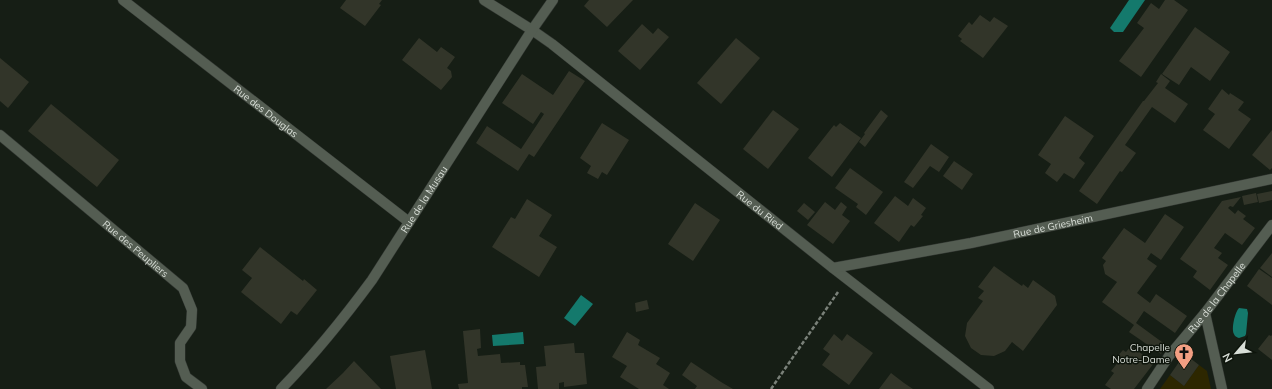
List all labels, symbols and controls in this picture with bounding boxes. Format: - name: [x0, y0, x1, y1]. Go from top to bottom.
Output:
- street label: Rue des Douglas: [231, 82, 301, 140]
- street label: Rue de la Musau: [397, 163, 450, 235]
- street label: Rue du Ried: [734, 187, 786, 232]
- street label: Rue de Griesheim: [1012, 211, 1094, 240]
- street label: Rue des Peupliers: [100, 217, 172, 280]
- street label: Rue de la Chapelle: [1185, 259, 1248, 335]
- north arrow: [1216, 333, 1256, 373]
- place label: Chapelle Notre-Dame: [1112, 341, 1170, 366]
- church icon: Chapelle Notre-Dame: [1173, 342, 1195, 370]
- text: N: [1219, 351, 1235, 365]

